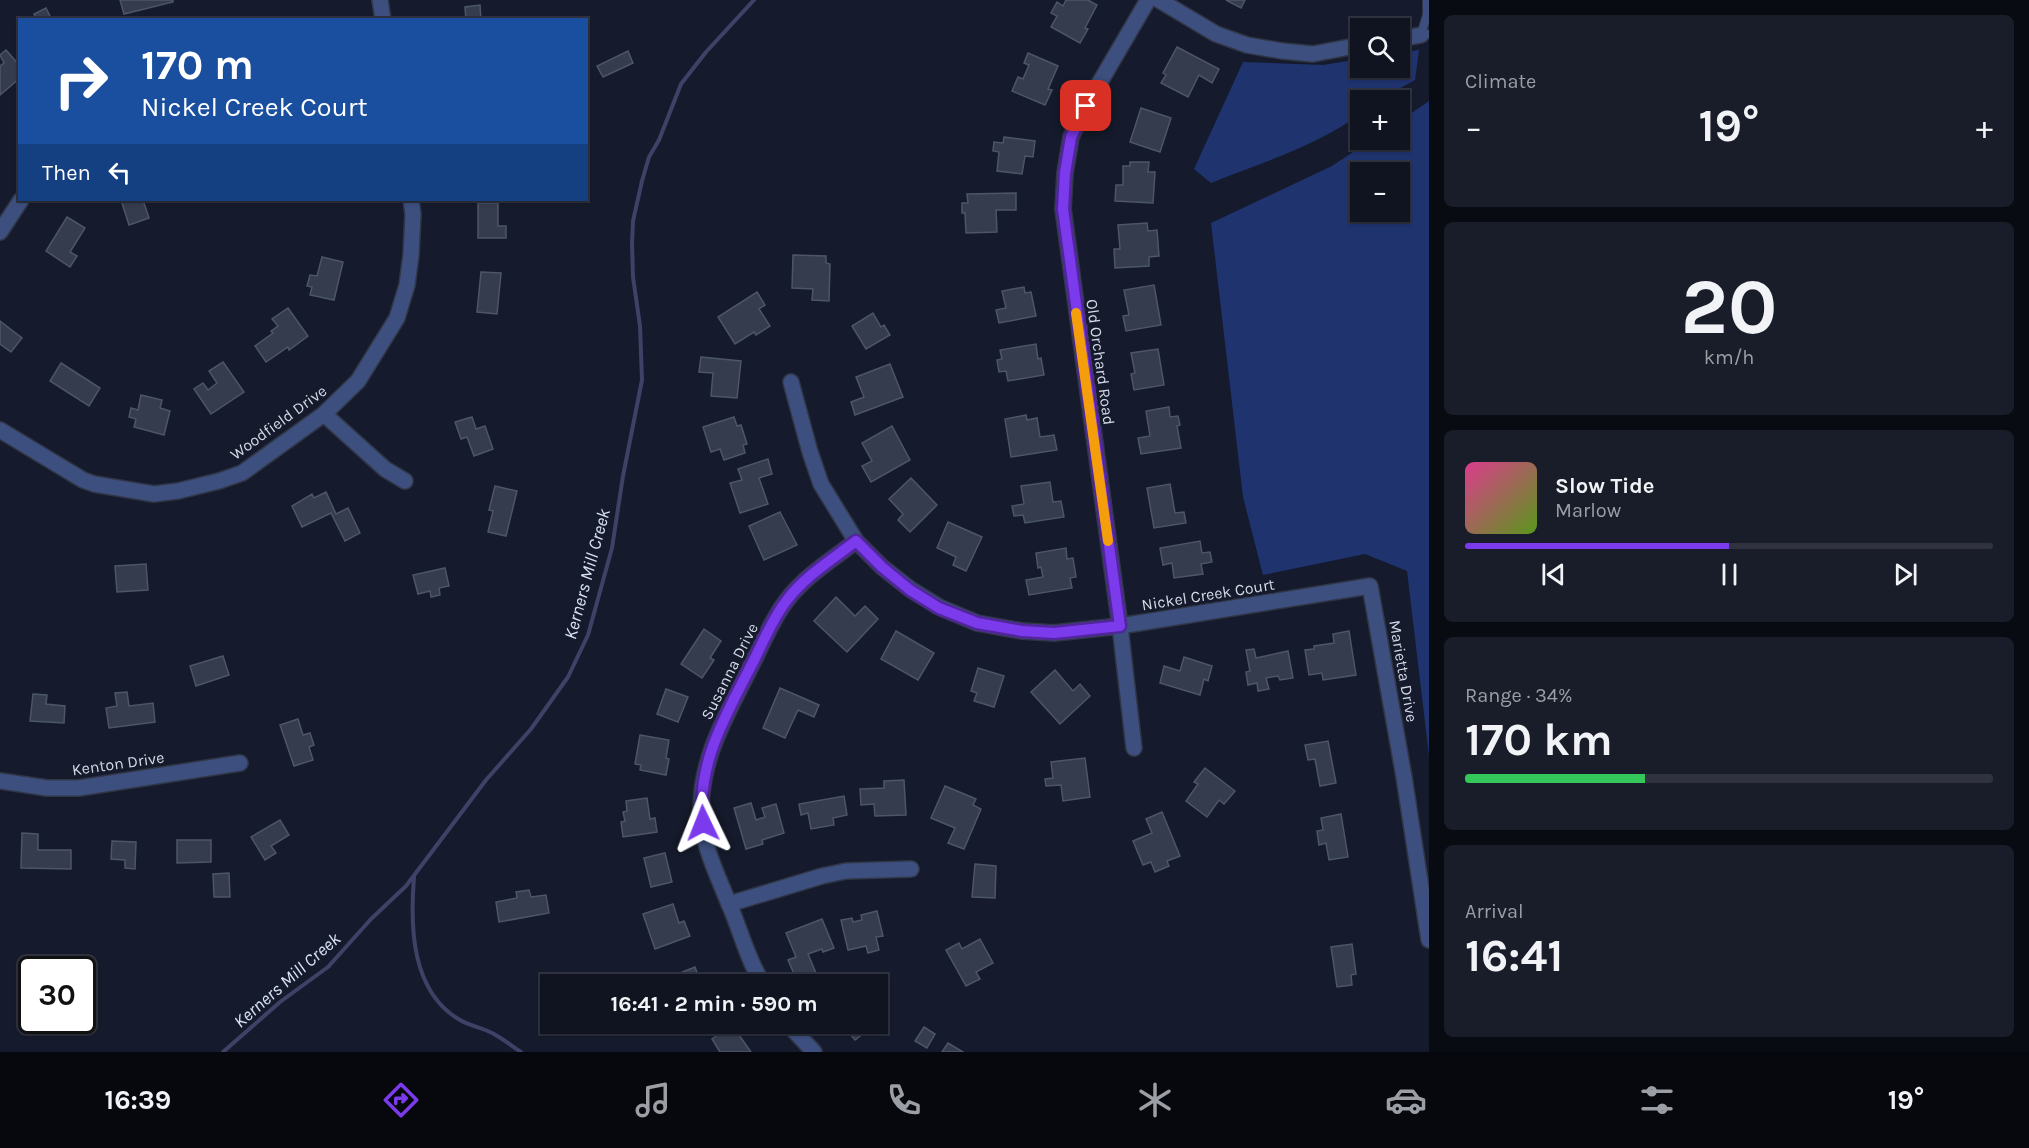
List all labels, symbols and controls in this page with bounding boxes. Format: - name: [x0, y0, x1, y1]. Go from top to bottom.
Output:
- map controls: [1350, 18, 1410, 222]
- button: search: [1350, 18, 1410, 78]
- text: 170 m: [141, 40, 254, 90]
- icon: right: [42, 42, 120, 120]
- text: Climate: [1465, 70, 1536, 93]
- pin: [1060, 80, 1111, 131]
- icon: arrive: [1069, 89, 1102, 122]
- button: +: [1350, 90, 1410, 150]
- text: Nickel Creek Court: [141, 91, 368, 123]
- text: 19°: [1699, 100, 1759, 152]
- text: −: [1465, 108, 1482, 146]
- text: +: [1976, 108, 1993, 146]
- icon: left: [103, 156, 136, 189]
- text: Then: [42, 160, 91, 186]
- button: −: [1350, 162, 1410, 222]
- text: 20: [1681, 261, 1777, 353]
- street label: Old Orchard Road: [1082, 298, 1119, 426]
- text: km/h: [1704, 346, 1754, 369]
- street label: Woodfield Drive: [226, 381, 330, 464]
- text: Slow Tide: [1555, 473, 1655, 499]
- text: Marlow: [1555, 499, 1621, 522]
- water label: Kerners Mill Creek: [559, 505, 615, 642]
- icon: previous: [1537, 558, 1570, 591]
- icon: pause: [1713, 558, 1746, 591]
- icon: next: [1889, 558, 1922, 591]
- street label: Nickel Creek Court: [1140, 575, 1276, 614]
- street label: Marietta Drive: [1385, 619, 1422, 724]
- street label: Susanna Drive: [697, 620, 762, 723]
- text: Range · 34%: [1465, 684, 1572, 707]
- text: 170 km: [1465, 714, 1613, 766]
- street label: Kenton Drive: [71, 748, 166, 779]
- position arrow: [671, 791, 735, 855]
- text: Arrival: [1465, 900, 1524, 923]
- water label: Kerners Mill Creek: [229, 927, 346, 1032]
- text: 16:41: [1465, 930, 1563, 982]
- speed limit sign: 30: [18, 956, 96, 1034]
- text: 16:41 · 2 min · 590 m: [610, 991, 818, 1017]
- icon: directions: [380, 1079, 422, 1121]
- icon: music: [632, 1079, 674, 1121]
- icon: phone: [883, 1079, 925, 1121]
- icon: climate: [1134, 1079, 1176, 1121]
- icon: car: [1385, 1079, 1427, 1121]
- icon: filters: [1636, 1079, 1678, 1121]
- text: 16:39: [105, 1084, 171, 1116]
- text: 19°: [1888, 1084, 1924, 1116]

